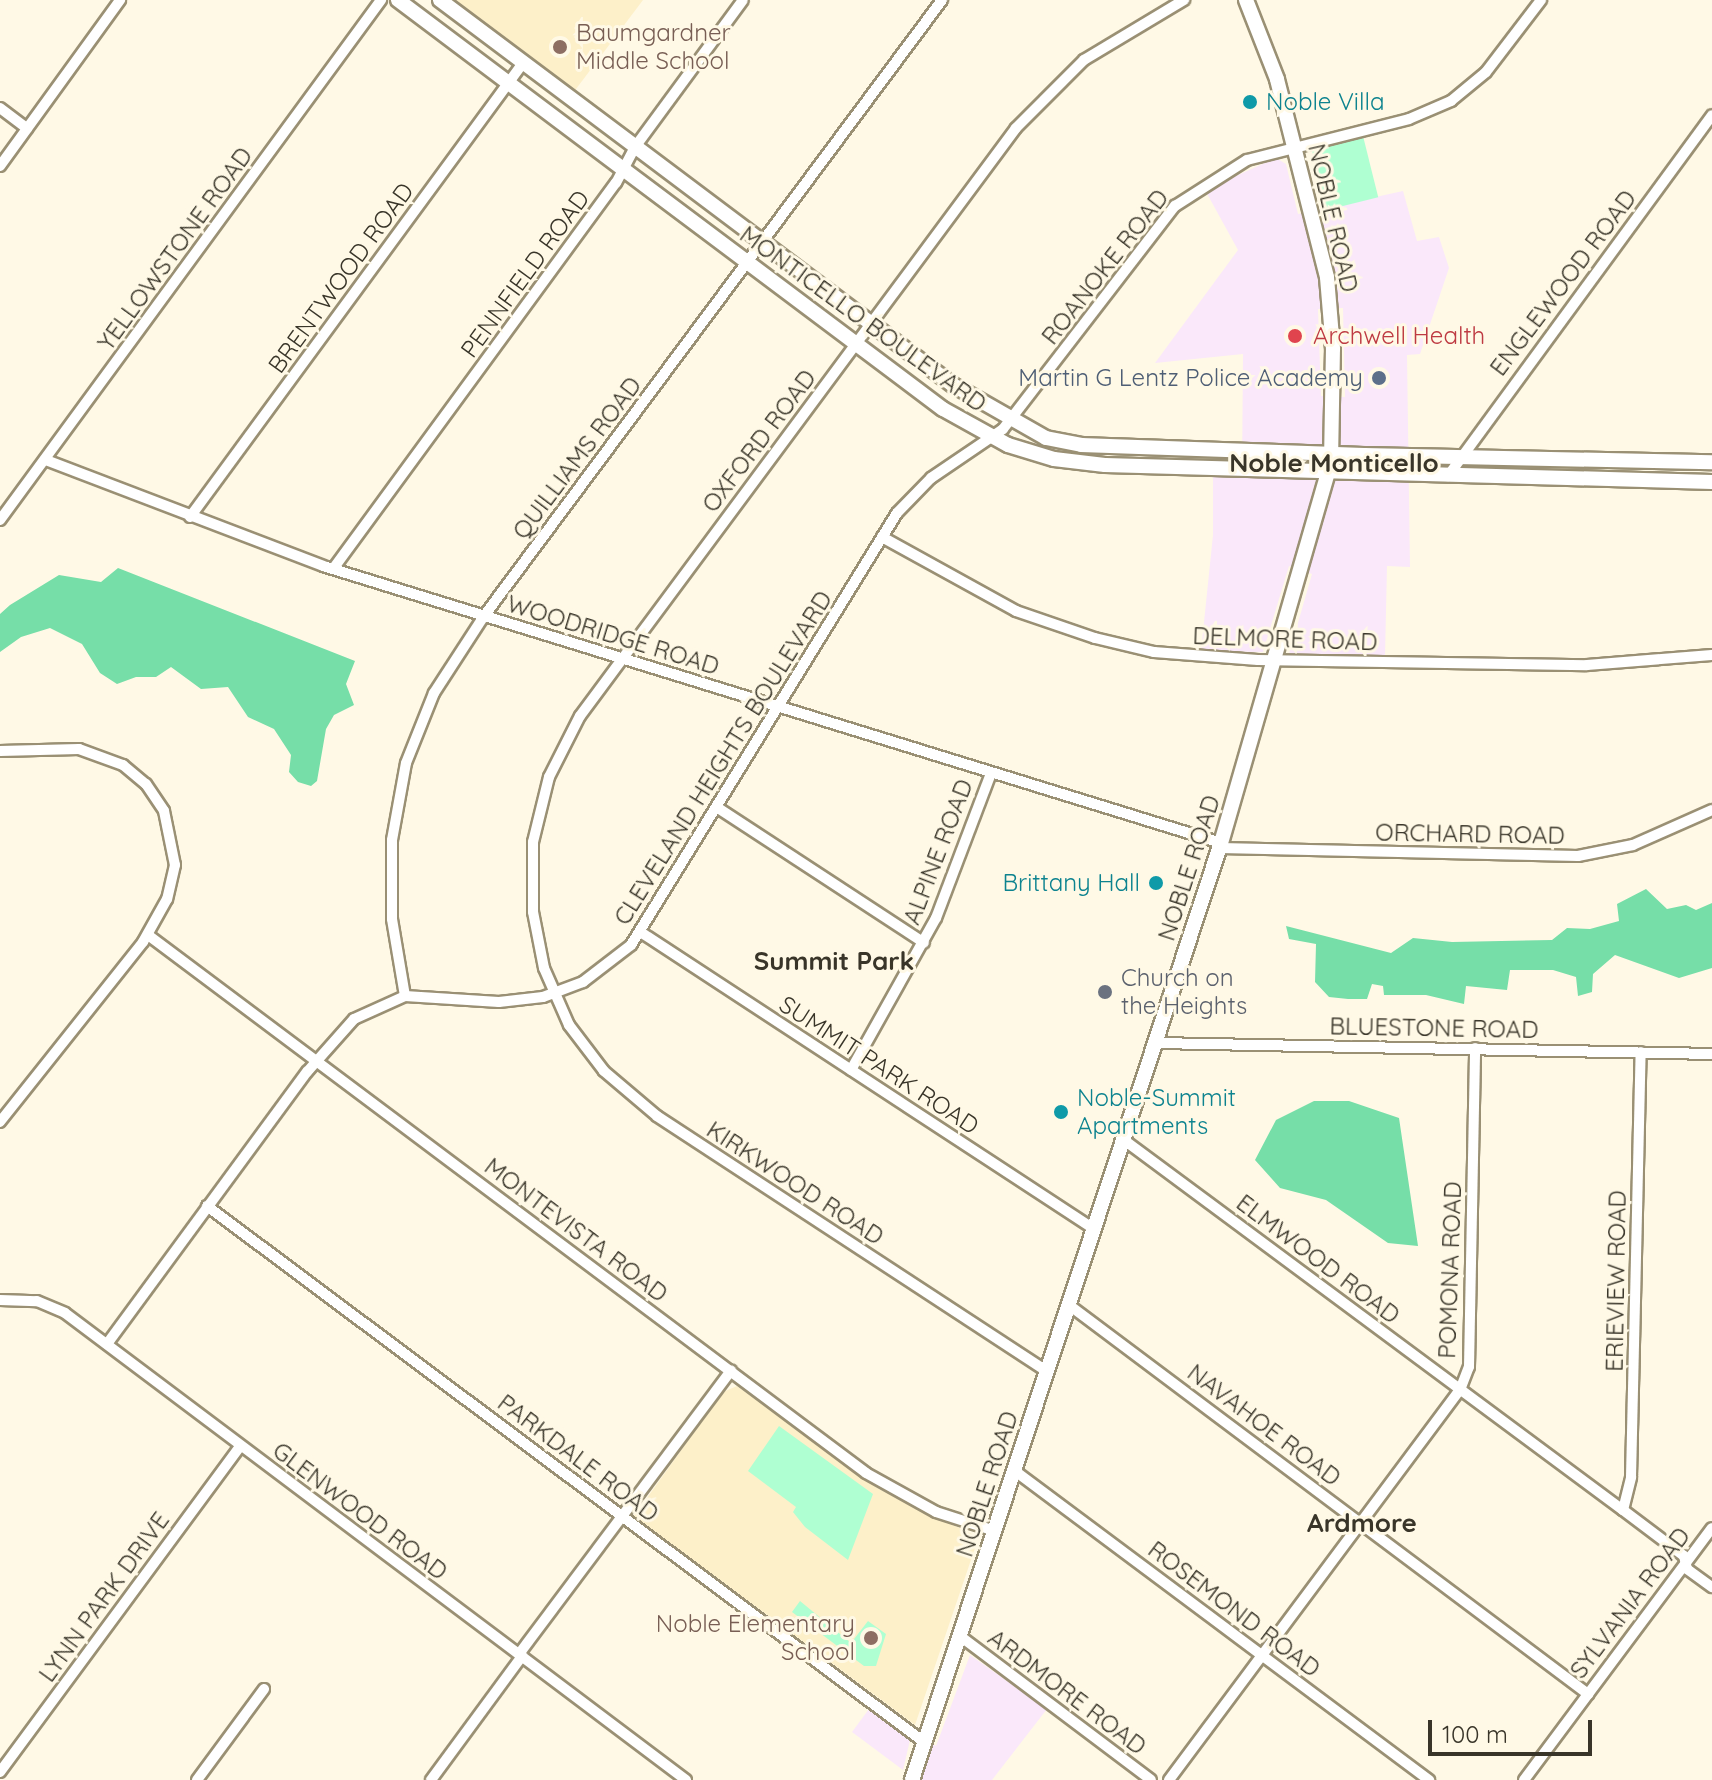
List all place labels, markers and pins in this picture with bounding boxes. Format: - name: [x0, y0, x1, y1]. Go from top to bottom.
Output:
- place label: Baumgardner Middle School: [576, 19, 731, 75]
- marker: Baumgardner Middle School: [551, 38, 569, 56]
- place label: Noble Villa: [1266, 88, 1385, 116]
- marker: Noble Villa: [1241, 93, 1259, 111]
- place label: Archwell Health: [1313, 322, 1485, 350]
- marker: Archwell Health: [1284, 325, 1306, 347]
- place label: Martin G Lentz Police Academy: [1018, 364, 1363, 392]
- marker: Martin G Lentz Police Academy: [1370, 369, 1388, 387]
- place label: Brittany Hall: [1002, 869, 1140, 897]
- marker: Brittany Hall: [1147, 874, 1165, 892]
- place label: Church on the Heights: [1121, 964, 1247, 1020]
- marker: Church on the Heights: [1096, 983, 1114, 1001]
- place label: Noble-Summit Apartments: [1077, 1084, 1236, 1140]
- marker: Noble-Summit Apartments: [1052, 1103, 1070, 1121]
- place label: Noble Elementary School: [656, 1610, 855, 1666]
- marker: Noble Elementary School: [862, 1629, 880, 1647]

